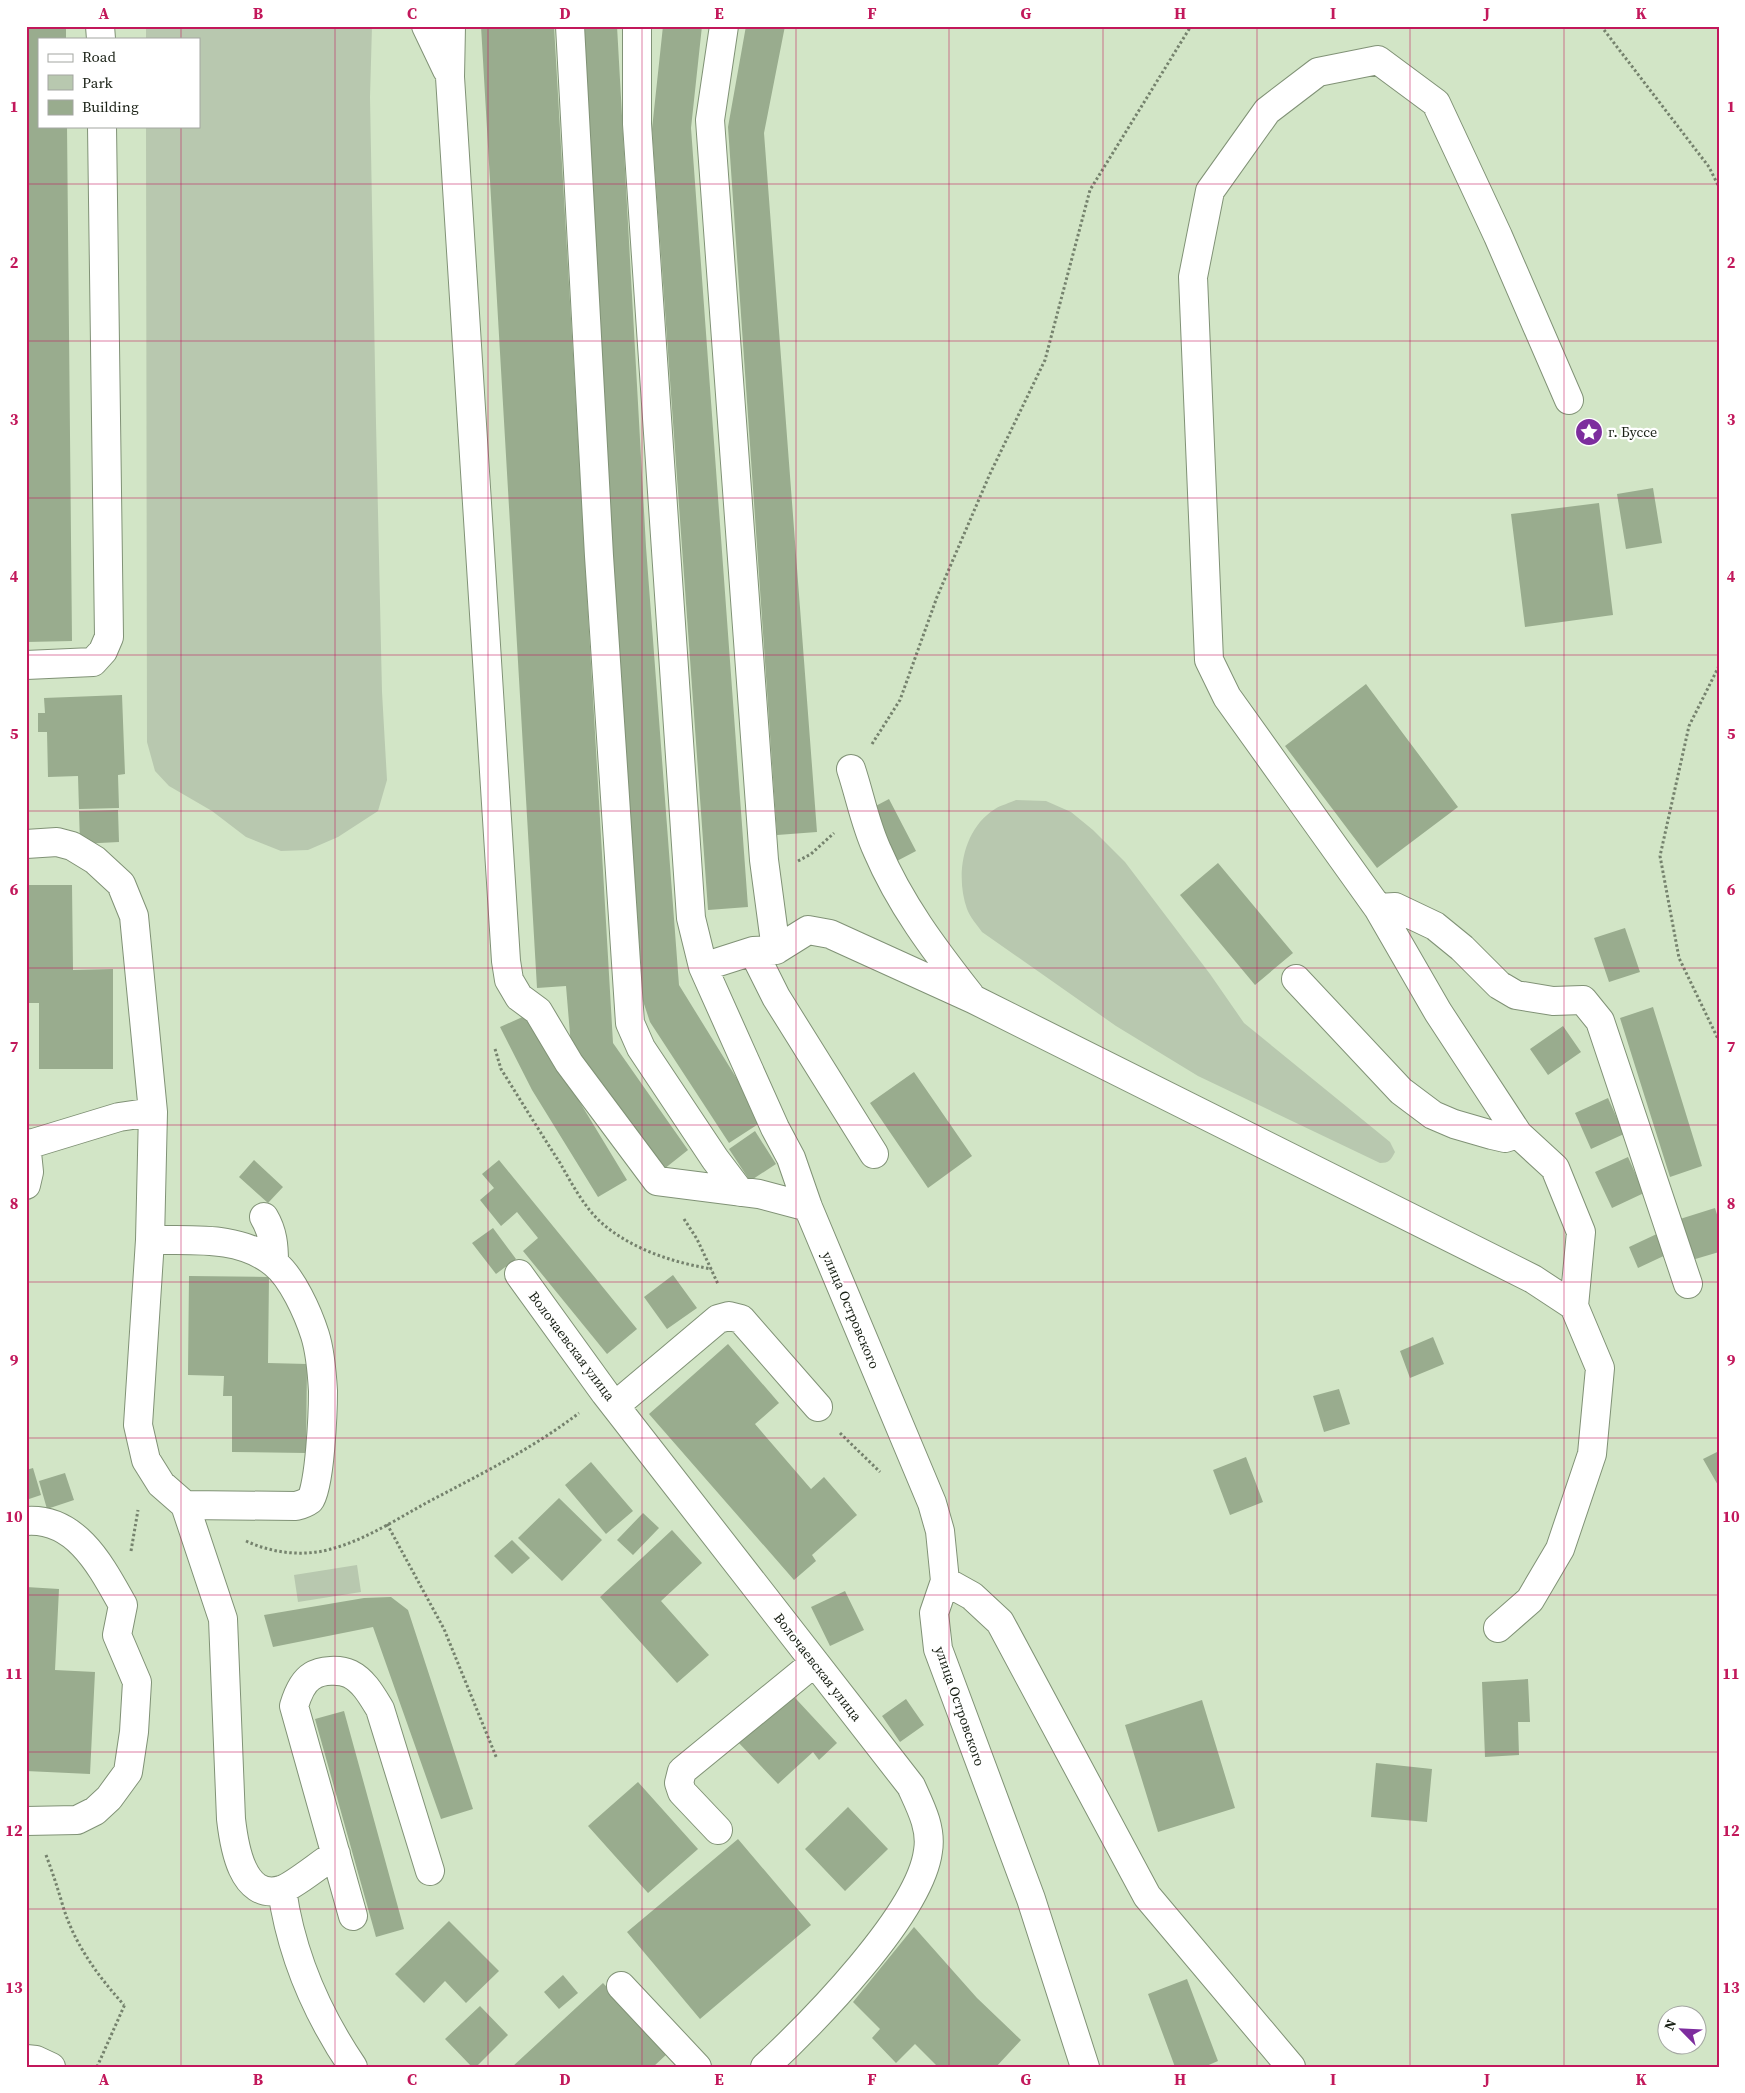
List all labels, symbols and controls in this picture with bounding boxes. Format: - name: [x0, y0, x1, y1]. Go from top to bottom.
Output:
- text: A: [99, 2, 110, 24]
- text: B: [253, 2, 264, 24]
- text: C: [407, 2, 417, 24]
- text: D: [559, 2, 571, 24]
- text: E: [714, 2, 724, 24]
- text: F: [867, 2, 877, 24]
- text: G: [1021, 2, 1032, 24]
- text: H: [1174, 2, 1186, 24]
- text: I: [1330, 2, 1336, 24]
- text: J: [1483, 2, 1490, 24]
- text: K: [1635, 2, 1647, 24]
- legend: [38, 38, 200, 128]
- text: Road: [82, 46, 116, 67]
- text: Park: [82, 72, 114, 93]
- text: 1: [10, 95, 18, 117]
- text: 1: [1727, 95, 1735, 117]
- text: Building: [82, 96, 139, 117]
- text: 2: [10, 251, 19, 273]
- text: 2: [1727, 251, 1736, 273]
- text: 3: [10, 408, 19, 430]
- text: 3: [1727, 408, 1736, 430]
- place icon: г. Буссе: [1574, 417, 1604, 447]
- place label: г. Буссе: [1608, 422, 1657, 442]
- text: 4: [10, 565, 19, 587]
- text: 4: [1727, 565, 1736, 587]
- text: 5: [10, 722, 19, 744]
- text: 5: [1727, 722, 1736, 744]
- text: 6: [10, 878, 19, 900]
- text: 6: [1727, 878, 1736, 900]
- text: 7: [10, 1035, 19, 1057]
- text: 7: [1727, 1035, 1736, 1057]
- text: 8: [10, 1192, 18, 1214]
- text: 8: [1727, 1192, 1735, 1214]
- street label: улица Островского: [817, 1248, 885, 1372]
- street label: Волочаевская улица: [524, 1287, 620, 1406]
- text: 9: [10, 1349, 19, 1371]
- text: 9: [1727, 1349, 1736, 1371]
- text: 10: [5, 1505, 23, 1527]
- text: 10: [1722, 1505, 1740, 1527]
- street label: Волочаевская улица: [769, 1609, 867, 1726]
- street label: улица Островского: [930, 1643, 990, 1769]
- text: 11: [5, 1662, 23, 1684]
- text: 11: [1722, 1662, 1740, 1684]
- text: 12: [5, 1819, 23, 1841]
- text: 12: [1722, 1819, 1740, 1841]
- text: 13: [5, 1976, 23, 1998]
- text: 13: [1722, 1976, 1740, 1998]
- north arrow: [1658, 2006, 1708, 2056]
- text: N: [1659, 2016, 1681, 2033]
- text: A: [99, 2068, 110, 2090]
- text: B: [253, 2068, 264, 2090]
- text: C: [407, 2068, 417, 2090]
- text: D: [559, 2068, 571, 2090]
- text: E: [714, 2068, 724, 2090]
- text: F: [867, 2068, 877, 2090]
- text: G: [1021, 2068, 1032, 2090]
- text: H: [1174, 2068, 1186, 2090]
- text: I: [1330, 2068, 1336, 2090]
- text: J: [1483, 2068, 1490, 2090]
- text: K: [1635, 2068, 1647, 2090]

